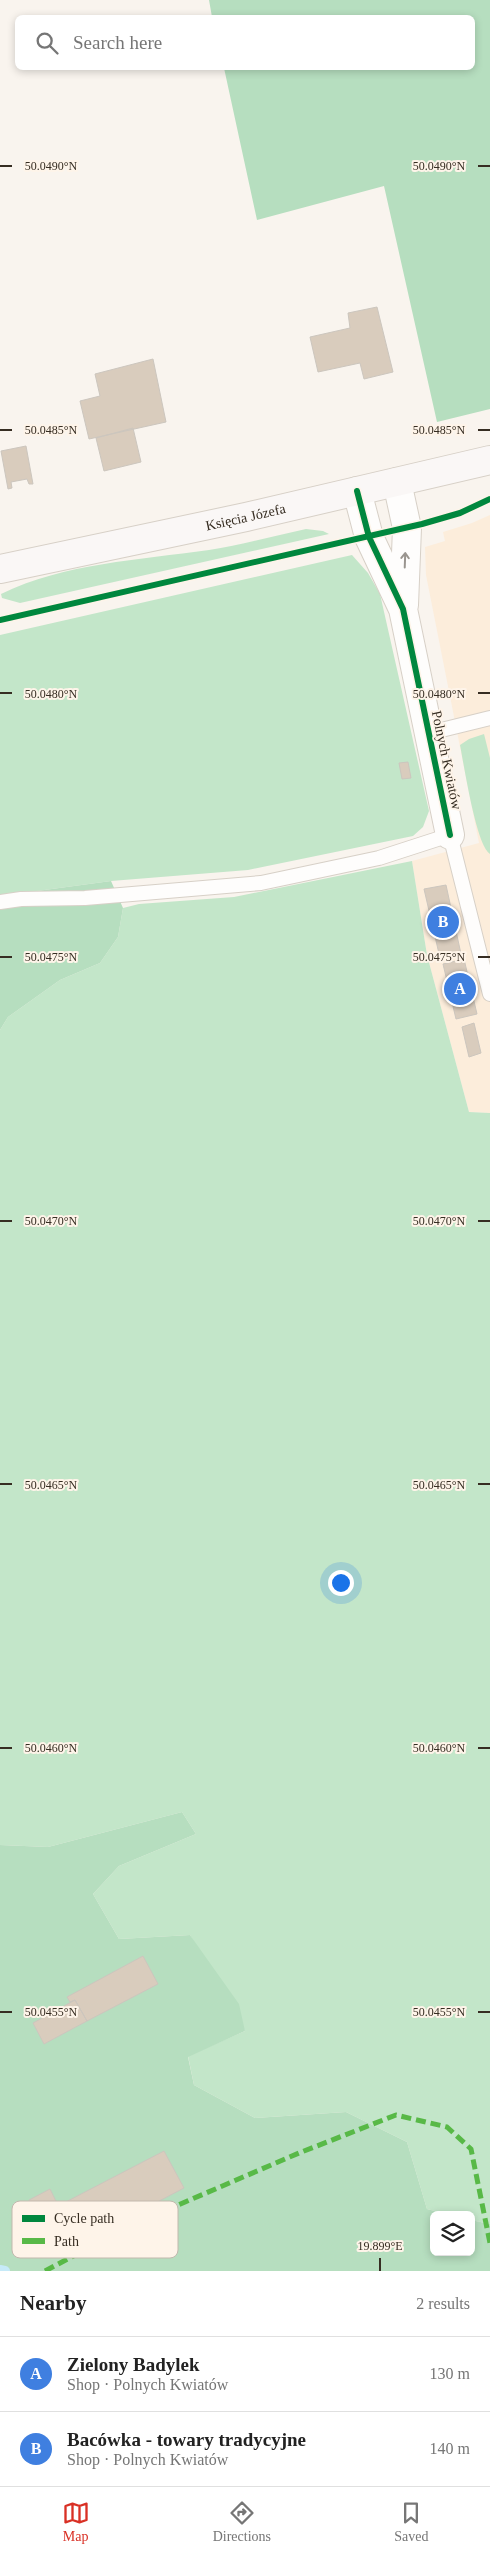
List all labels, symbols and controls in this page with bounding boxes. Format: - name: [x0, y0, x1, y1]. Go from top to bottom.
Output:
- search box: [15, 15, 475, 70]
- icon: search: [33, 29, 61, 57]
- text: Search here: [73, 32, 162, 53]
- text: 50.0490°N: [25, 159, 78, 173]
- text: 50.0490°N: [413, 159, 466, 173]
- text: 50.0485°N: [25, 423, 78, 437]
- text: 50.0485°N: [413, 423, 466, 437]
- street label: Księcia Józefa: [204, 501, 288, 533]
- one-way arrow: [401, 552, 410, 568]
- text: 50.0480°N: [25, 687, 78, 701]
- text: 50.0480°N: [413, 687, 466, 701]
- street label: Polnych Kwiatów: [429, 709, 465, 812]
- pin: B: [427, 903, 459, 941]
- text: 50.0475°N: [25, 950, 78, 964]
- text: 50.0475°N: [413, 950, 466, 964]
- pin: A: [444, 970, 476, 1008]
- text: 50.0470°N: [25, 1214, 78, 1228]
- text: 50.0470°N: [413, 1214, 466, 1228]
- text: 50.0465°N: [25, 1478, 78, 1492]
- text: 50.0465°N: [413, 1478, 466, 1492]
- your location: [328, 1570, 354, 1596]
- text: 50.0460°N: [25, 1741, 78, 1755]
- text: 50.0460°N: [413, 1741, 466, 1755]
- text: 50.0455°N: [25, 2005, 78, 2019]
- text: 50.0455°N: [413, 2005, 466, 2019]
- legend: [12, 2201, 178, 2258]
- text: Cycle path: [54, 2211, 114, 2226]
- map controls: [430, 2211, 475, 2256]
- button: layers: [430, 2211, 475, 2256]
- text: Path: [54, 2234, 79, 2249]
- text: 19.899°E: [357, 2239, 403, 2253]
- text: Nearby: [20, 2291, 87, 2315]
- text: 2 results: [416, 2295, 470, 2312]
- text: Zielony Badylek: [67, 2354, 200, 2375]
- text: A: [30, 2365, 42, 2382]
- text: 130 m: [430, 2365, 470, 2382]
- text: Shop · Polnych Kwiatów: [67, 2376, 228, 2393]
- text: Bacówka - towary tradycyjne: [67, 2429, 306, 2450]
- text: B: [31, 2440, 41, 2457]
- text: 140 m: [430, 2440, 470, 2457]
- text: Shop · Polnych Kwiatów: [67, 2451, 228, 2468]
- tab: Map: [62, 2499, 90, 2545]
- tab: Directions: [213, 2499, 271, 2545]
- tab: Saved: [394, 2499, 428, 2545]

